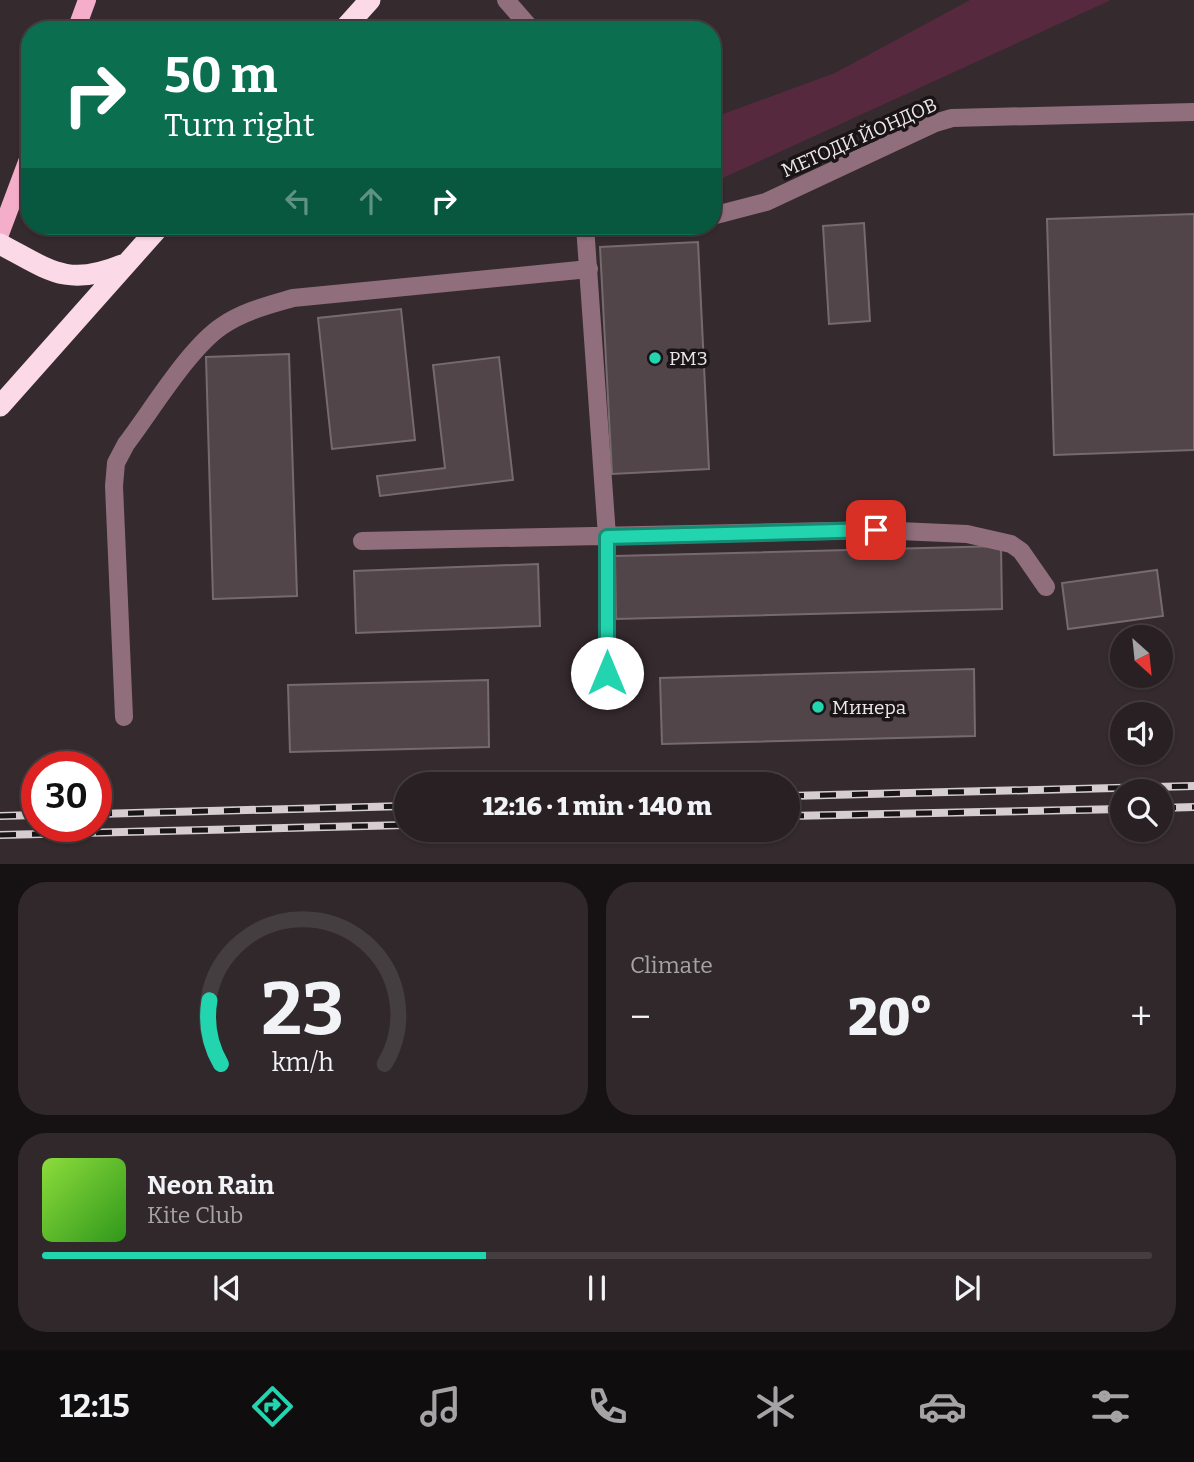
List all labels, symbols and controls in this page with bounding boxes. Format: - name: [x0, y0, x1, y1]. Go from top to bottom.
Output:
- text: 50 m: [164, 46, 277, 105]
- icon: right: [49, 49, 140, 140]
- street label: МЕТОДИ ЙОНДОВ: [778, 93, 941, 182]
- text: Turn right: [164, 106, 315, 144]
- icon: left: [279, 182, 317, 220]
- icon: ahead: [352, 182, 390, 220]
- icon: right: [425, 182, 463, 220]
- place label: РМЗ: [669, 347, 708, 370]
- marker: РМЗ: [647, 350, 663, 366]
- pin: [846, 500, 906, 560]
- icon: arrive: [857, 511, 895, 549]
- north arrow: [1110, 625, 1172, 688]
- map controls: [1110, 625, 1173, 842]
- position arrow: [570, 636, 644, 710]
- place label: Минера: [832, 696, 907, 719]
- marker: Минера: [810, 699, 826, 715]
- button: sound: [1110, 702, 1173, 765]
- speed limit sign: 30: [21, 751, 112, 842]
- button: search: [1110, 779, 1173, 842]
- text: 12:16 · 1 min · 140 m: [482, 791, 712, 822]
- text: Climate: [630, 951, 713, 979]
- text: 23: [262, 967, 344, 1054]
- text: 20°: [848, 986, 933, 1049]
- text: −: [630, 994, 651, 1040]
- text: +: [1130, 994, 1152, 1040]
- text: km/h: [272, 1048, 334, 1078]
- text: Neon Rain: [147, 1170, 274, 1201]
- text: Kite Club: [147, 1201, 243, 1229]
- icon: previous: [208, 1269, 246, 1307]
- icon: pause: [578, 1269, 616, 1307]
- icon: next: [948, 1269, 986, 1307]
- icon: directions: [248, 1382, 297, 1431]
- icon: music: [416, 1382, 465, 1431]
- icon: phone: [583, 1382, 632, 1431]
- icon: climate: [751, 1382, 800, 1431]
- icon: car: [918, 1382, 967, 1431]
- icon: filters: [1086, 1382, 1135, 1431]
- text: 12:15: [59, 1387, 130, 1425]

